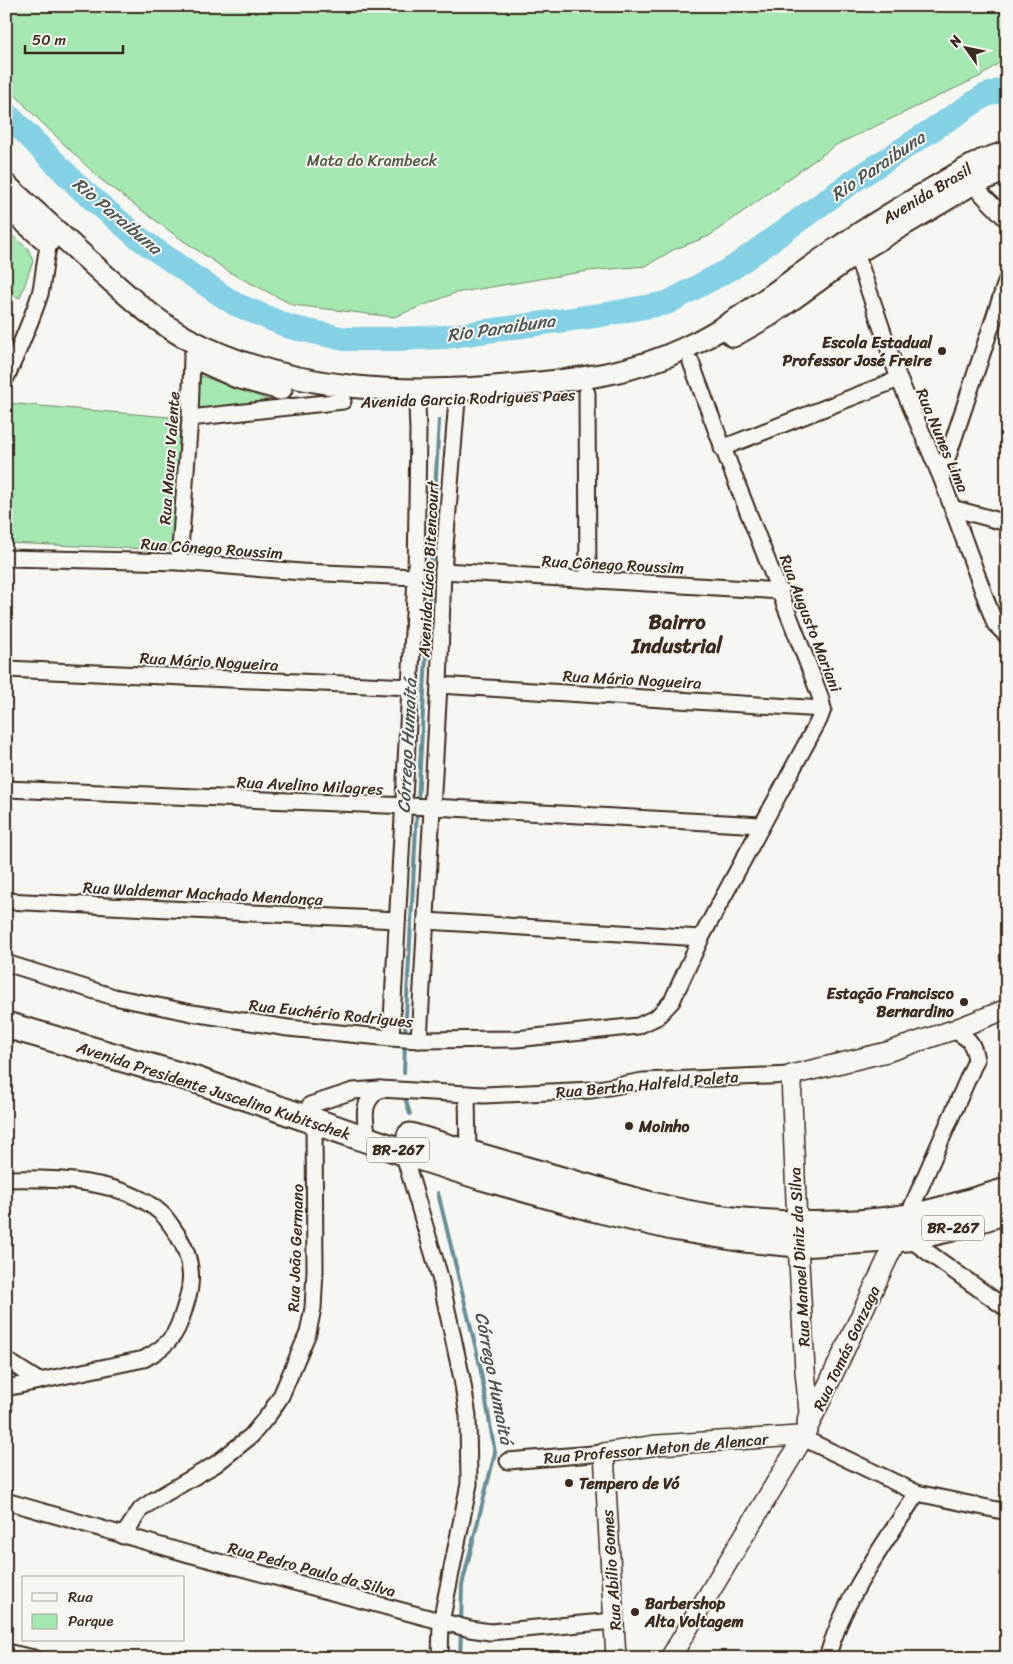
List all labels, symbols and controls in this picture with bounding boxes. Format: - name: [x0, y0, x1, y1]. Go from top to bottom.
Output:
- scale bar: [25, 22, 122, 54]
- north arrow: [940, 22, 990, 72]
- text: 50 m: [32, 27, 67, 53]
- text: N: [942, 30, 969, 53]
- water label: Rio Paraibuna: [824, 121, 934, 210]
- park label: Mata do Krambeck: [307, 146, 438, 175]
- street label: Avenida Brasil: [876, 155, 978, 232]
- water label: Rio Paraibuna: [65, 169, 170, 264]
- water label: Rio Paraibuna: [445, 304, 559, 351]
- place label: Escola Estadual Professor José Freire: [783, 328, 933, 375]
- marker: Escola Estadual Professor José Freire: [936, 345, 948, 357]
- street label: Avenida Garcia Rodrigues Paes: [359, 380, 576, 417]
- street label: Rua Nunes Lima: [908, 384, 978, 497]
- street label: Rua Moura Valente: [150, 390, 189, 526]
- street label: Avenida Lúcio Bitencourt: [409, 479, 448, 659]
- street label: Rua Cônego Roussim: [140, 529, 284, 568]
- street label: Rua Cônego Roussim: [541, 546, 685, 583]
- street label: Rua Augusto Mariani: [771, 550, 850, 697]
- district label: Bairro Industrial: [631, 603, 723, 665]
- street label: Rua Mário Nogueira: [139, 643, 279, 680]
- street label: Rua Mário Nogueira: [562, 661, 702, 698]
- water label: Córrego Humaitá: [388, 675, 427, 814]
- street label: Rua Avelino Milagres: [236, 767, 384, 804]
- street label: Rua Waldemar Machado Mendonça: [82, 873, 325, 914]
- place label: Estação Francisco Bernardino: [827, 979, 955, 1026]
- street label: Rua Euchério Rodrigues: [248, 990, 415, 1037]
- marker: Estação Francisco Bernardino: [958, 996, 970, 1008]
- street label: Avenida Presidente Juscelino Kubitschek: [72, 1032, 355, 1149]
- street label: Rua Bertha Halfeld Paleta: [554, 1062, 740, 1107]
- place label: Moinho: [638, 1112, 690, 1141]
- marker: Moinho: [623, 1120, 635, 1132]
- road number: BR-267: [367, 1138, 429, 1162]
- street label: Rua Manoel Diniz da Silva: [780, 1166, 819, 1348]
- street label: Rua João Germano: [279, 1183, 312, 1313]
- road number: BR-267: [922, 1216, 984, 1240]
- street label: Rua Tomás Gonzaga: [805, 1281, 888, 1416]
- water label: Córrego Humaitá: [465, 1309, 523, 1450]
- street label: Rua Professor Meton de Alencar: [543, 1424, 771, 1473]
- place label: Tempero de Vó: [579, 1469, 680, 1498]
- marker: Tempero de Vó: [563, 1477, 575, 1489]
- street label: Rua Abílio Gomes: [593, 1508, 630, 1631]
- street label: Rua Pedro Paulo da Silva: [225, 1533, 399, 1606]
- legend: [22, 1576, 185, 1642]
- text: Rua: [68, 1584, 93, 1610]
- place label: Barbershop Alta Voltagem: [644, 1589, 744, 1636]
- marker: Barbershop Alta Voltagem: [629, 1606, 641, 1618]
- text: Parque: [68, 1608, 113, 1634]

